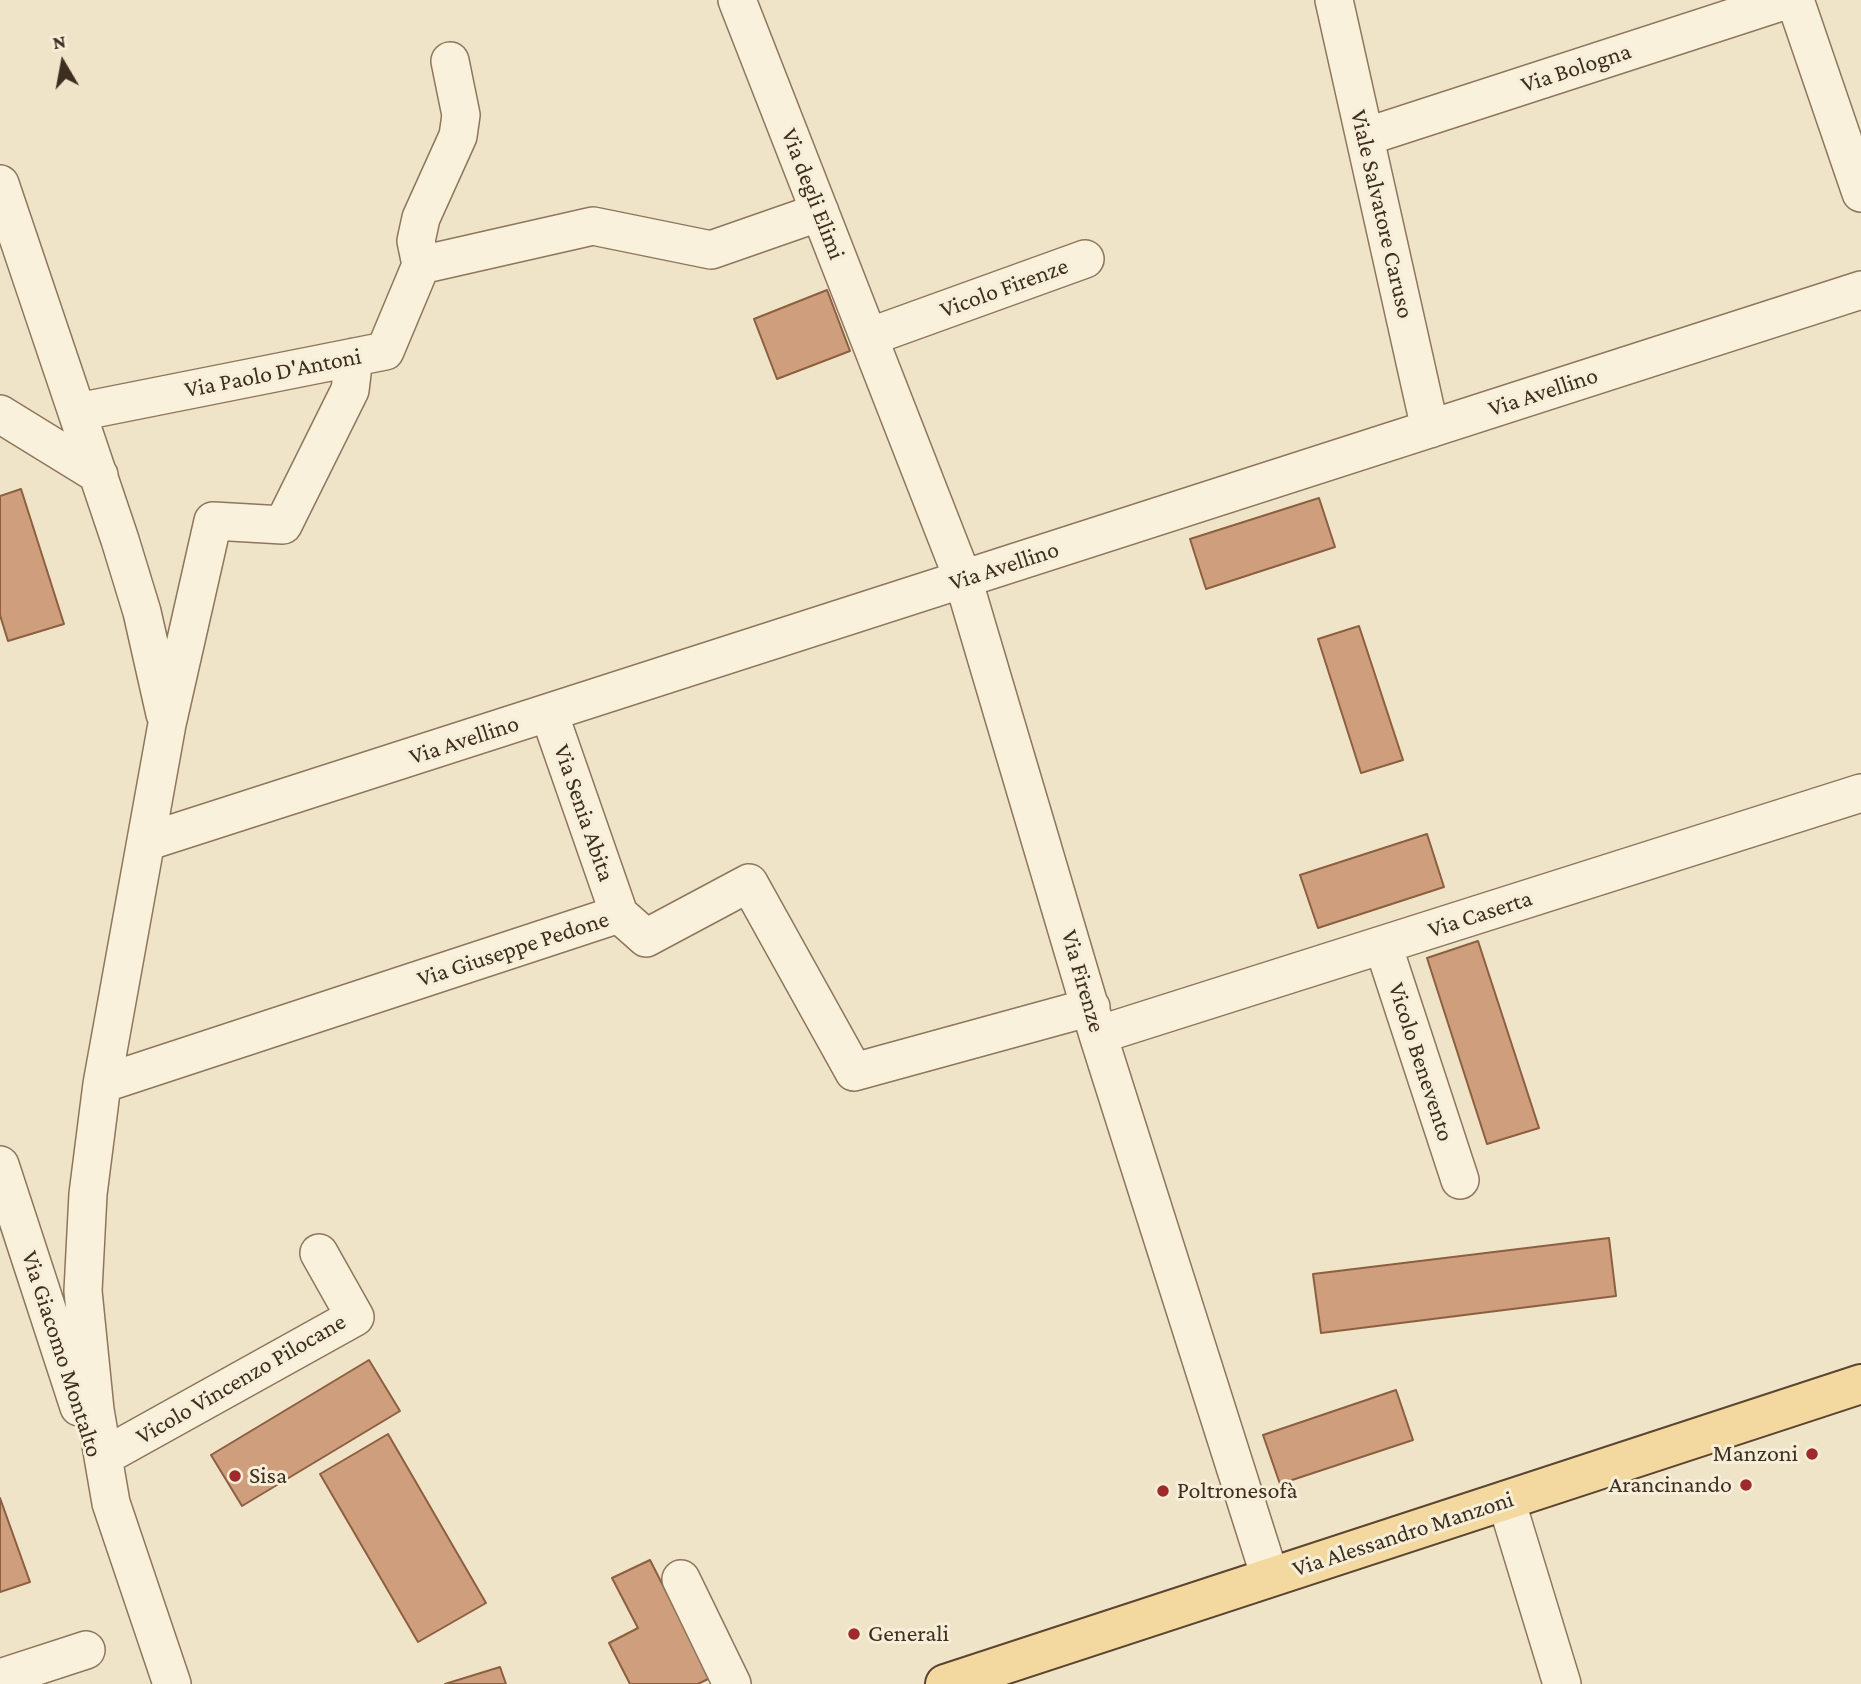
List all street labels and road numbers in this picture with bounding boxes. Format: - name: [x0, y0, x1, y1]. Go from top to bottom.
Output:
- street label: Via Bologna: [1517, 37, 1635, 99]
- street label: Viale Salvatore Caruso: [1344, 107, 1420, 321]
- street label: Via degli Elimi: [775, 124, 851, 264]
- street label: Vicolo Firenze: [936, 252, 1072, 324]
- street label: Via Paolo D'Antoni: [182, 342, 364, 404]
- street label: Via Avellino: [1485, 361, 1601, 423]
- street label: Via Avellino: [946, 535, 1062, 597]
- street label: Via Avellino: [406, 709, 522, 771]
- street label: Via Senia Abita: [547, 741, 621, 885]
- street label: Via Caserta: [1424, 884, 1536, 944]
- street label: Via Giuseppe Pedone: [414, 904, 612, 994]
- street label: Via Firenze: [1055, 926, 1111, 1036]
- street label: Vicolo Benevento: [1382, 979, 1460, 1145]
- street label: Via Giacomo Montalto: [15, 1247, 109, 1461]
- street label: Vicolo Vincenzo Pilocane: [131, 1307, 351, 1451]
- street label: Via Alessandro Manzoni: [1289, 1485, 1517, 1583]

